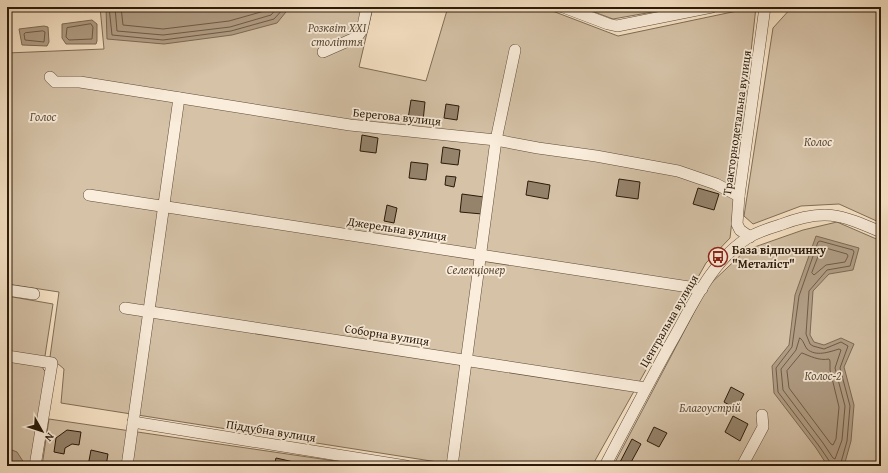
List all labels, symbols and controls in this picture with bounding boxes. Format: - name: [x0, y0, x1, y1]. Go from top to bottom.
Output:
- park label: Розквіт XXI століття: [307, 19, 367, 50]
- street label: Тракторнодетальна вулиця: [718, 49, 755, 197]
- street label: Берегова вулиця: [352, 103, 442, 130]
- park label: Голос: [29, 108, 57, 125]
- park label: Колос: [804, 133, 832, 150]
- street label: Джерельна вулиця: [345, 212, 448, 245]
- place label: База відпочинку "Металіст": [732, 241, 827, 272]
- bus stop icon: База відпочинку "Металіст": [707, 246, 729, 268]
- park label: Селекціонер: [447, 261, 506, 278]
- street label: Центральна вулиця: [635, 271, 702, 370]
- street label: Соборна вулиця: [344, 319, 431, 350]
- park label: Колос-2: [805, 367, 841, 384]
- park label: Благоустрій: [679, 399, 741, 416]
- north arrow: [22, 411, 62, 451]
- street label: Піддубна вулиця: [225, 415, 317, 446]
- text: N: [41, 429, 58, 446]

